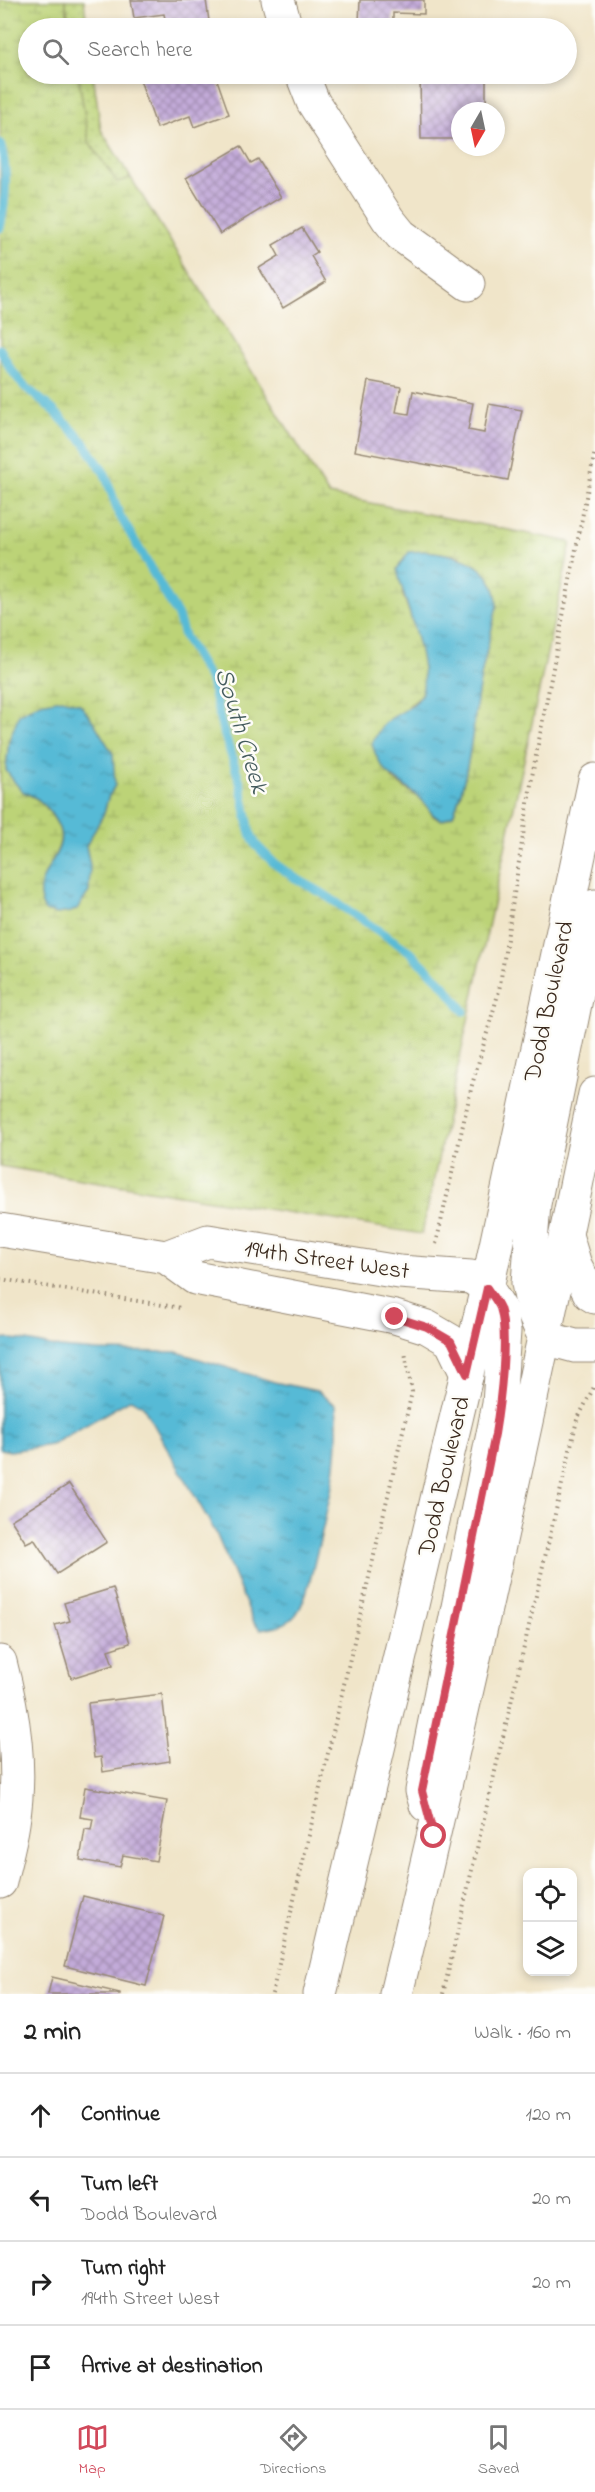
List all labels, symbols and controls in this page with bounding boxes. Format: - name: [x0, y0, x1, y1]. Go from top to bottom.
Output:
- search box: [18, 18, 577, 84]
- icon: search: [39, 35, 72, 68]
- text: Search here: [87, 35, 192, 67]
- north arrow: [451, 102, 505, 156]
- water label: South Creek: [203, 663, 278, 800]
- street label: Dodd Boulevard: [516, 918, 585, 1086]
- street label: 194th Street West: [242, 1233, 411, 1290]
- route end: [381, 1303, 407, 1329]
- street label: Dodd Boulevard: [410, 1393, 481, 1561]
- route start: [420, 1822, 446, 1848]
- map controls: [523, 1868, 577, 1976]
- button: locate: [523, 1868, 577, 1922]
- button: layers: [523, 1922, 577, 1976]
- text: 2 min: [24, 2014, 81, 2052]
- text: Walk · 160 m: [474, 2019, 571, 2048]
- icon: ahead: [24, 2099, 57, 2132]
- text: Continue: [81, 2099, 160, 2131]
- text: 120 m: [526, 2101, 571, 2130]
- text: Turn left: [81, 2169, 158, 2201]
- icon: left: [24, 2183, 57, 2216]
- text: 20 m: [532, 2185, 571, 2214]
- text: Dodd Boulevard: [81, 2201, 217, 2230]
- text: Turn right: [81, 2253, 166, 2285]
- icon: right: [24, 2267, 57, 2300]
- text: 20 m: [532, 2269, 571, 2298]
- text: 194th Street West: [81, 2285, 220, 2314]
- icon: arrive: [24, 2351, 57, 2384]
- text: Arrive at destination: [81, 2351, 263, 2383]
- tab: Map: [76, 2421, 109, 2481]
- tab: Directions: [260, 2421, 326, 2481]
- tab: Saved: [478, 2421, 519, 2481]

